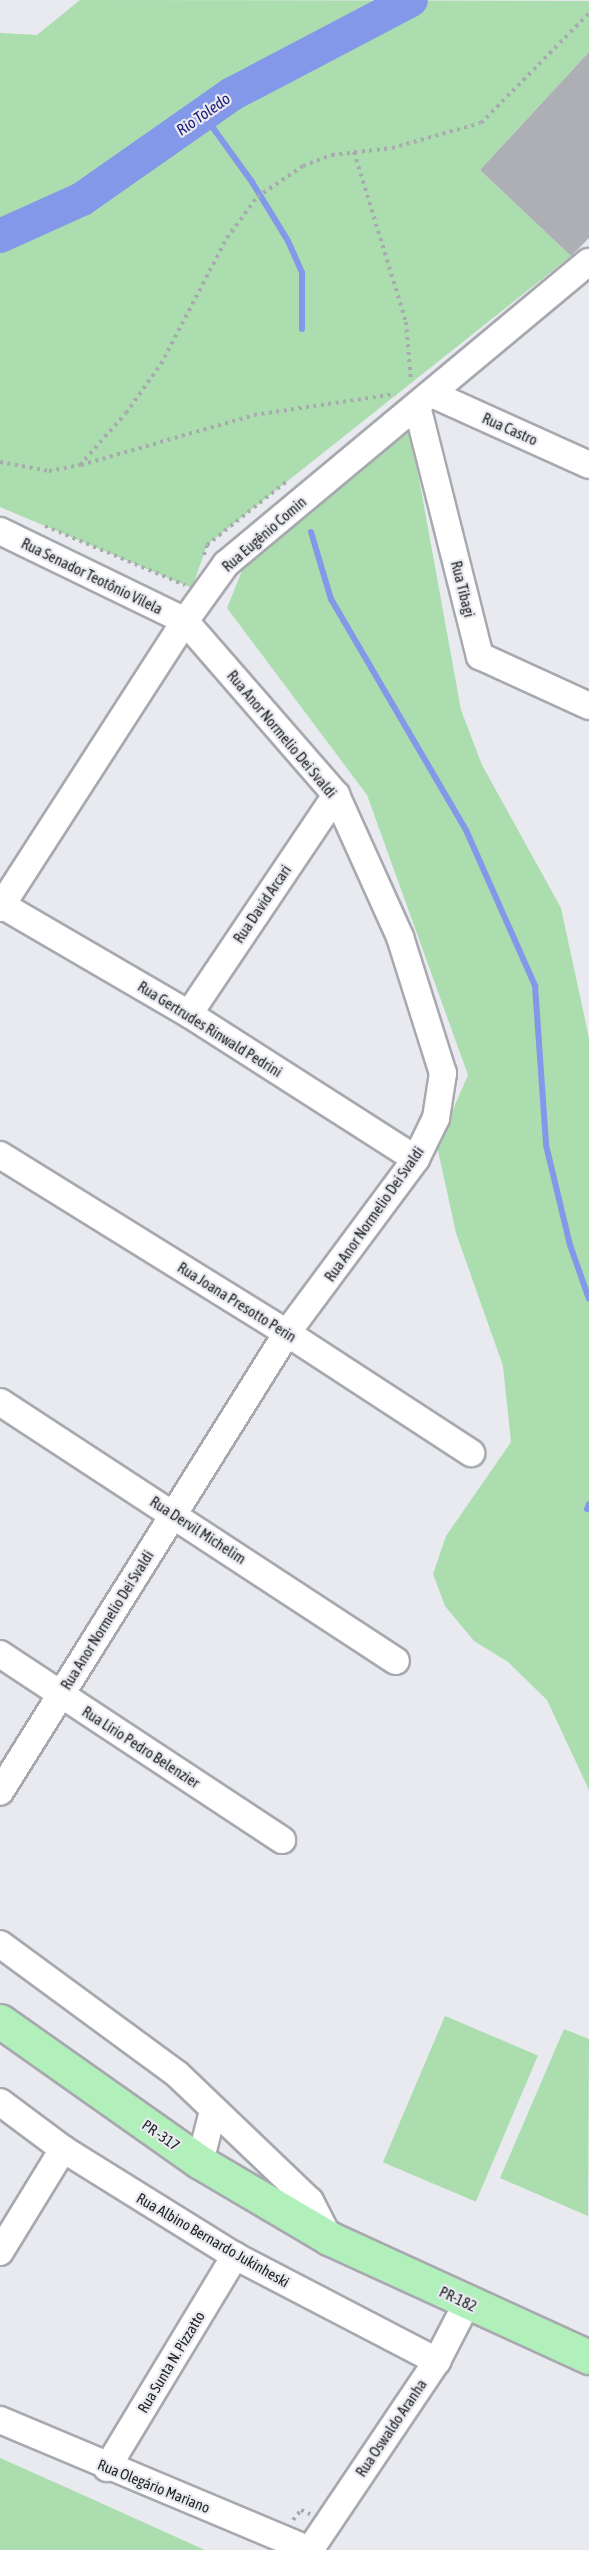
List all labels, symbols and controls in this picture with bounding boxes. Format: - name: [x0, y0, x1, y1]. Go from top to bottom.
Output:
- water label: Rio Toledo: [172, 89, 234, 139]
- street label: Rua Castro: [480, 409, 540, 449]
- street label: Rua Eugênio Comin: [218, 493, 310, 575]
- street label: Rua Senador Teotônio Vilela: [19, 534, 165, 618]
- street label: Rua Tibagi: [447, 559, 479, 619]
- street label: Rua Anor Normelio Dei Svaldi: [223, 667, 341, 801]
- street label: Rua David Arcari: [229, 862, 295, 946]
- street label: Rua Gertrudes Rinwald Pedrini: [135, 977, 285, 1081]
- street label: Rua Anor Normelio Dei Svaldi: [321, 1143, 427, 1285]
- street label: Rua Joana Presotto Perin: [174, 1258, 300, 1346]
- street label: Rua Dervil Michelim: [147, 1492, 249, 1568]
- street label: Rua Anor Normelio Dei Svaldi: [57, 1547, 157, 1693]
- street label: Rua Lírio Pedro Belenzier: [79, 1702, 203, 1792]
- street label: PR -317: [139, 2116, 183, 2154]
- street label: Rua Albino Bernardo Jukinheski: [134, 2189, 292, 2291]
- street label: PR-182: [437, 2283, 479, 2315]
- street label: Rua Sunta N. Pizzatto: [134, 2308, 208, 2416]
- street label: Rua Oswaldo Aranha: [352, 2376, 430, 2480]
- street label: Rua Olegário Mariano: [95, 2455, 213, 2517]

